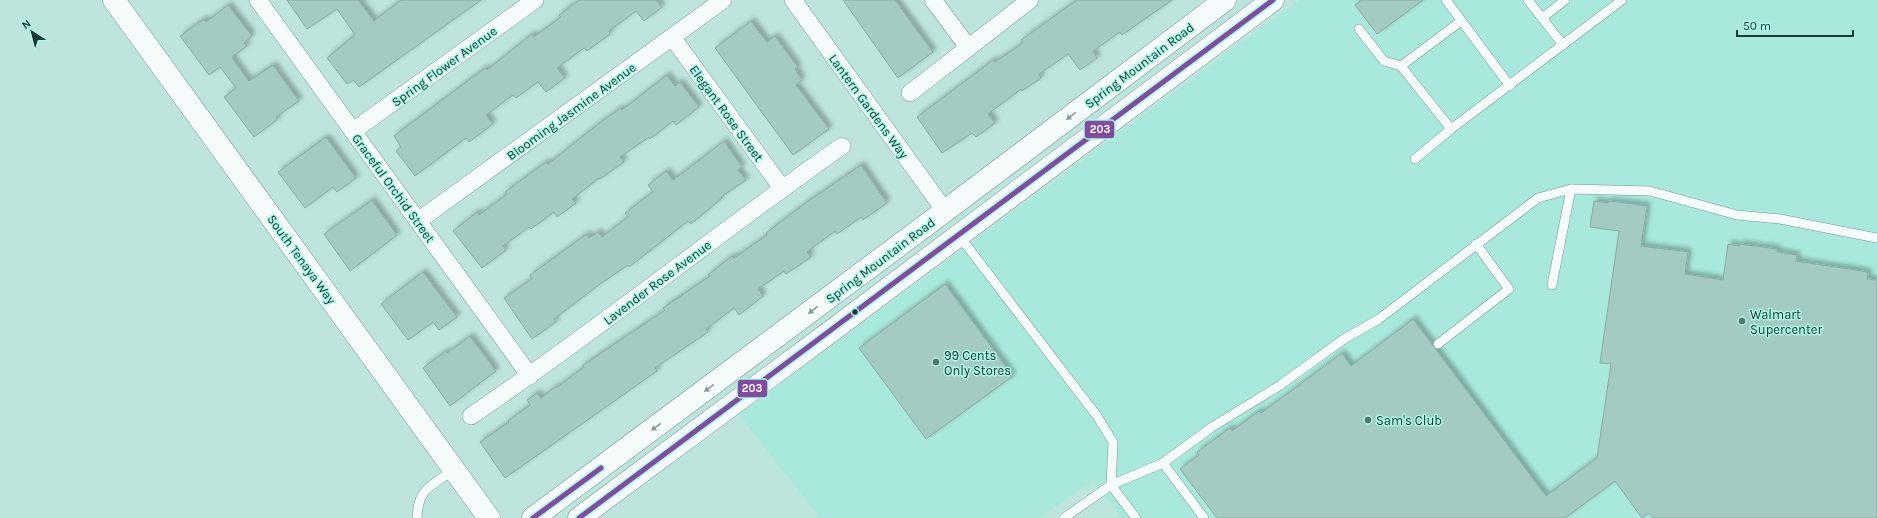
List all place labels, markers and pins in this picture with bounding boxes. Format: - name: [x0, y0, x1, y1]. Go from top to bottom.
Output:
- unlabelled marker: [850, 307, 860, 317]
- place label: Walmart Supercenter: [1750, 307, 1822, 337]
- marker: Walmart Supercenter: [1737, 316, 1747, 326]
- place label: 99 Cents Only Stores: [944, 348, 1011, 378]
- marker: 99 Cents Only Stores: [931, 357, 941, 367]
- place label: Sam's Club: [1376, 413, 1442, 428]
- marker: Sam's Club: [1363, 415, 1373, 425]

